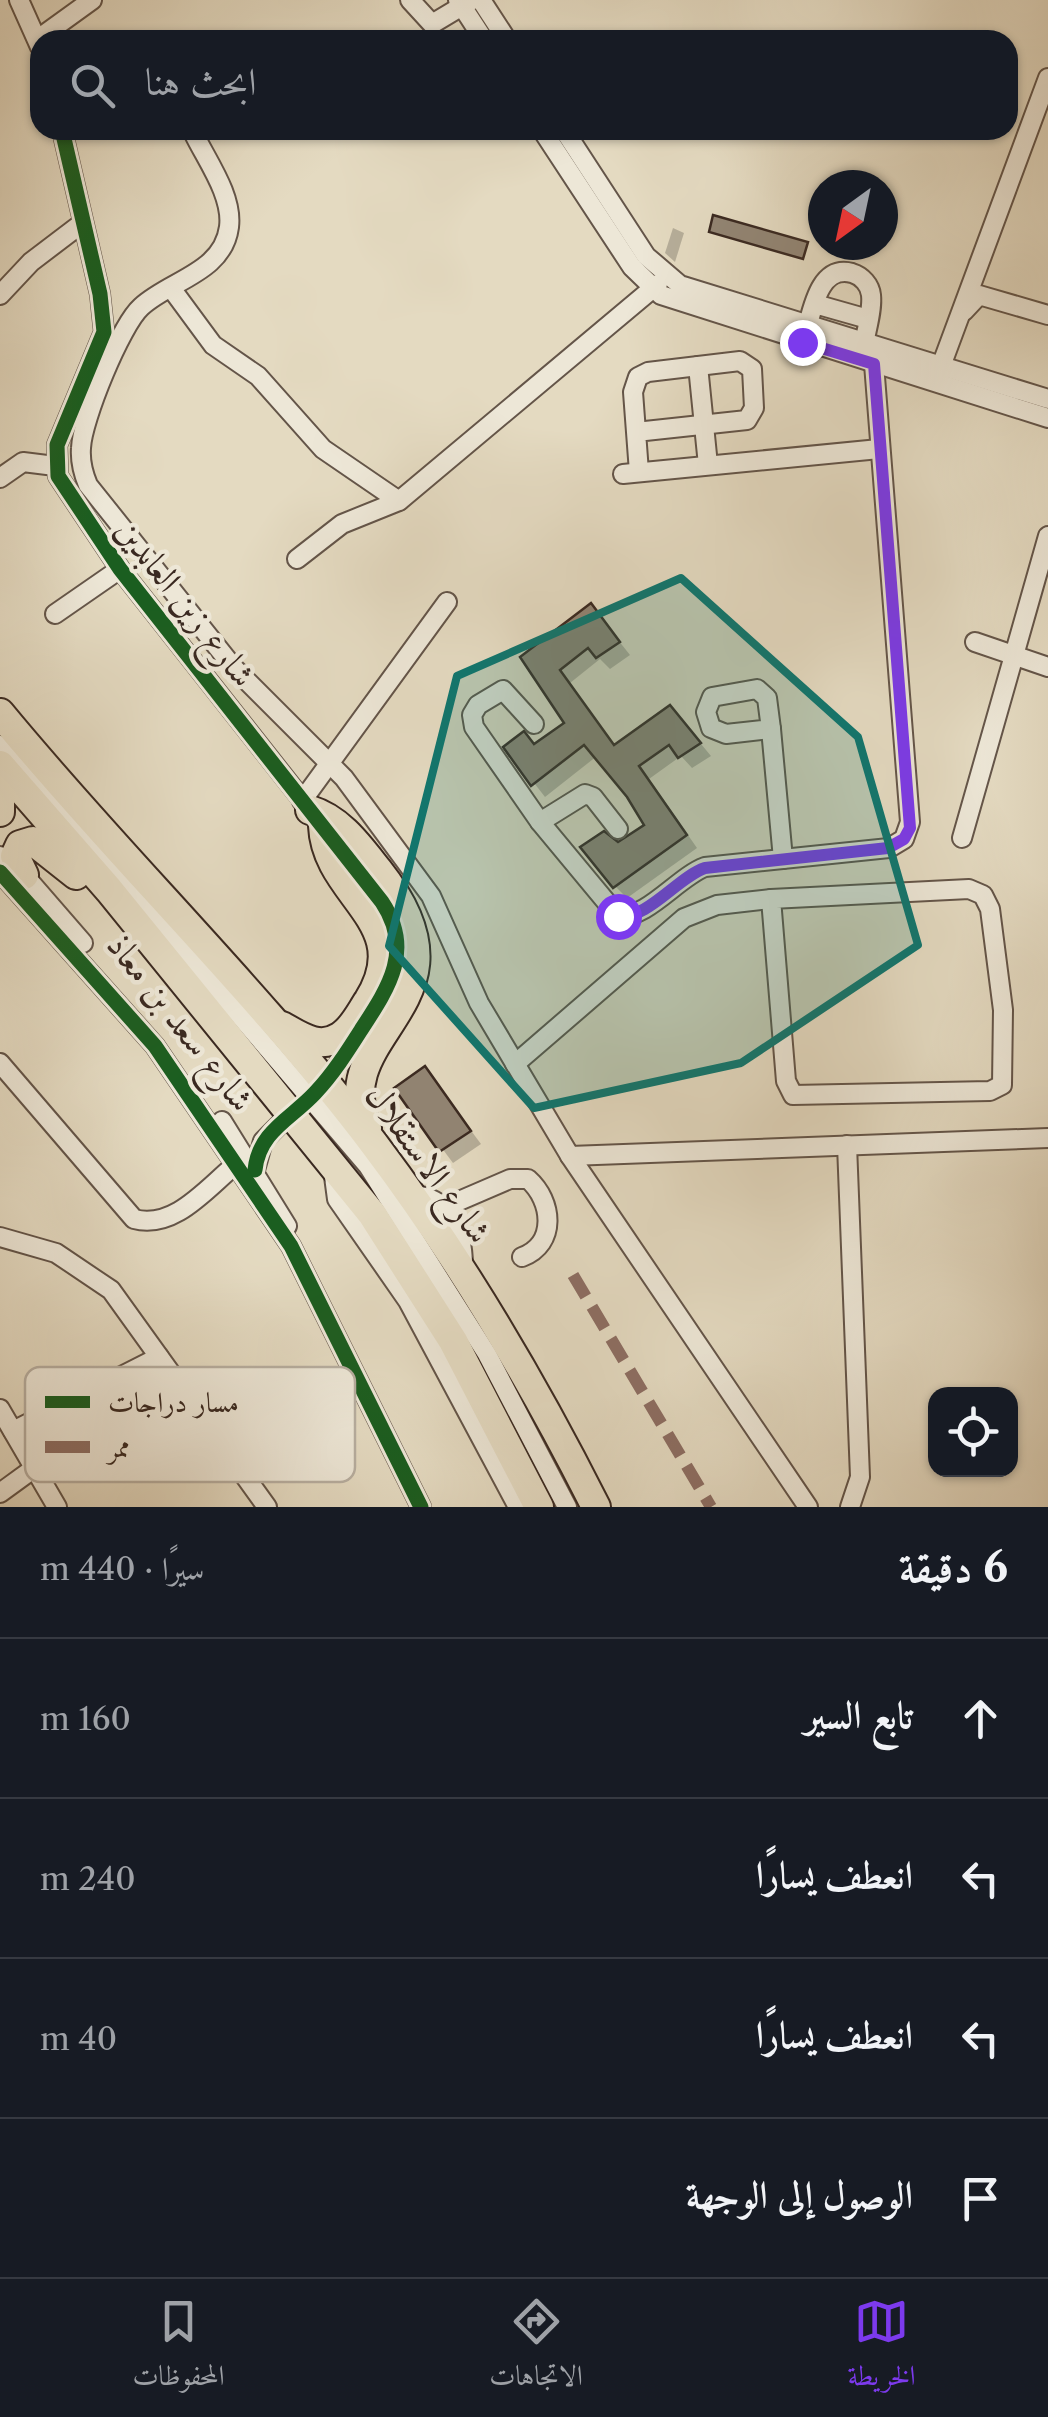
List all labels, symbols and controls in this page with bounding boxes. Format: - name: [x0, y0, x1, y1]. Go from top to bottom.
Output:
- search box: [30, 30, 1018, 140]
- icon: search: [65, 58, 120, 113]
- text: ابحث هنا: [145, 58, 256, 105]
- north arrow: [808, 170, 898, 260]
- route end: [780, 320, 826, 366]
- street label: شارع زين العابدين: [100, 509, 265, 700]
- route start: [596, 894, 642, 940]
- street label: شارع سعد بن معاذ: [92, 924, 264, 1125]
- street label: شارع الاستقلال: [350, 1075, 501, 1256]
- legend: [25, 1367, 355, 1482]
- text: مسار دراجات: [108, 1385, 239, 1419]
- map controls: [928, 1387, 1018, 1477]
- button: locate: [928, 1387, 1018, 1477]
- text: ممر: [105, 1430, 130, 1465]
- text: 6 دقيقة: [899, 1541, 1008, 1593]
- text: سيرًا · 440 m: [40, 1549, 204, 1588]
- text: تابع السير: [804, 1691, 913, 1738]
- icon: ahead: [953, 1691, 1008, 1746]
- text: 160 m: [40, 1699, 131, 1738]
- text: انعطف يسارًا: [756, 1851, 913, 1898]
- icon: left: [953, 1851, 1008, 1906]
- text: 240 m: [40, 1859, 136, 1898]
- text: انعطف يسارًا: [756, 2011, 913, 2058]
- icon: left: [953, 2011, 1008, 2066]
- text: 40 m: [40, 2019, 117, 2058]
- text: الوصول إلى الوجهة: [686, 2171, 913, 2218]
- icon: arrive: [953, 2171, 1008, 2226]
- tab: المحفوظات: [132, 2294, 225, 2403]
- tab: الاتجاهات: [489, 2294, 583, 2403]
- tab: الخريطة: [848, 2294, 916, 2403]

